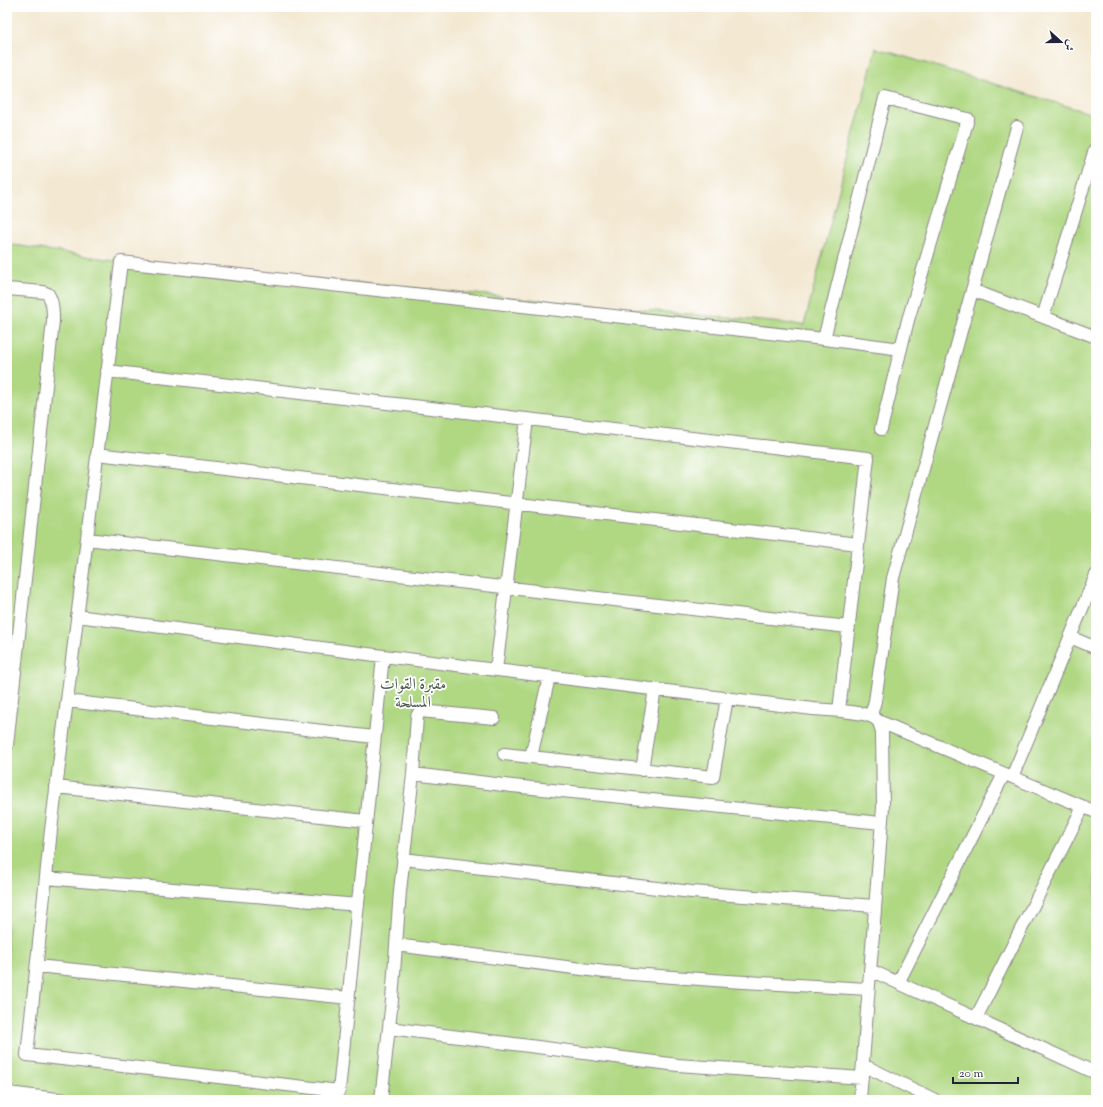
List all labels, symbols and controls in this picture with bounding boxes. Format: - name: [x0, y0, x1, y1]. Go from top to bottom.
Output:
- north arrow: [1041, 22, 1081, 62]
- text: ش: [1060, 37, 1079, 53]
- park label: مقبرة القوات المسلحة: [380, 674, 446, 715]
- scale bar: [953, 1059, 1018, 1085]
- text: 20 m: [959, 1065, 984, 1083]

